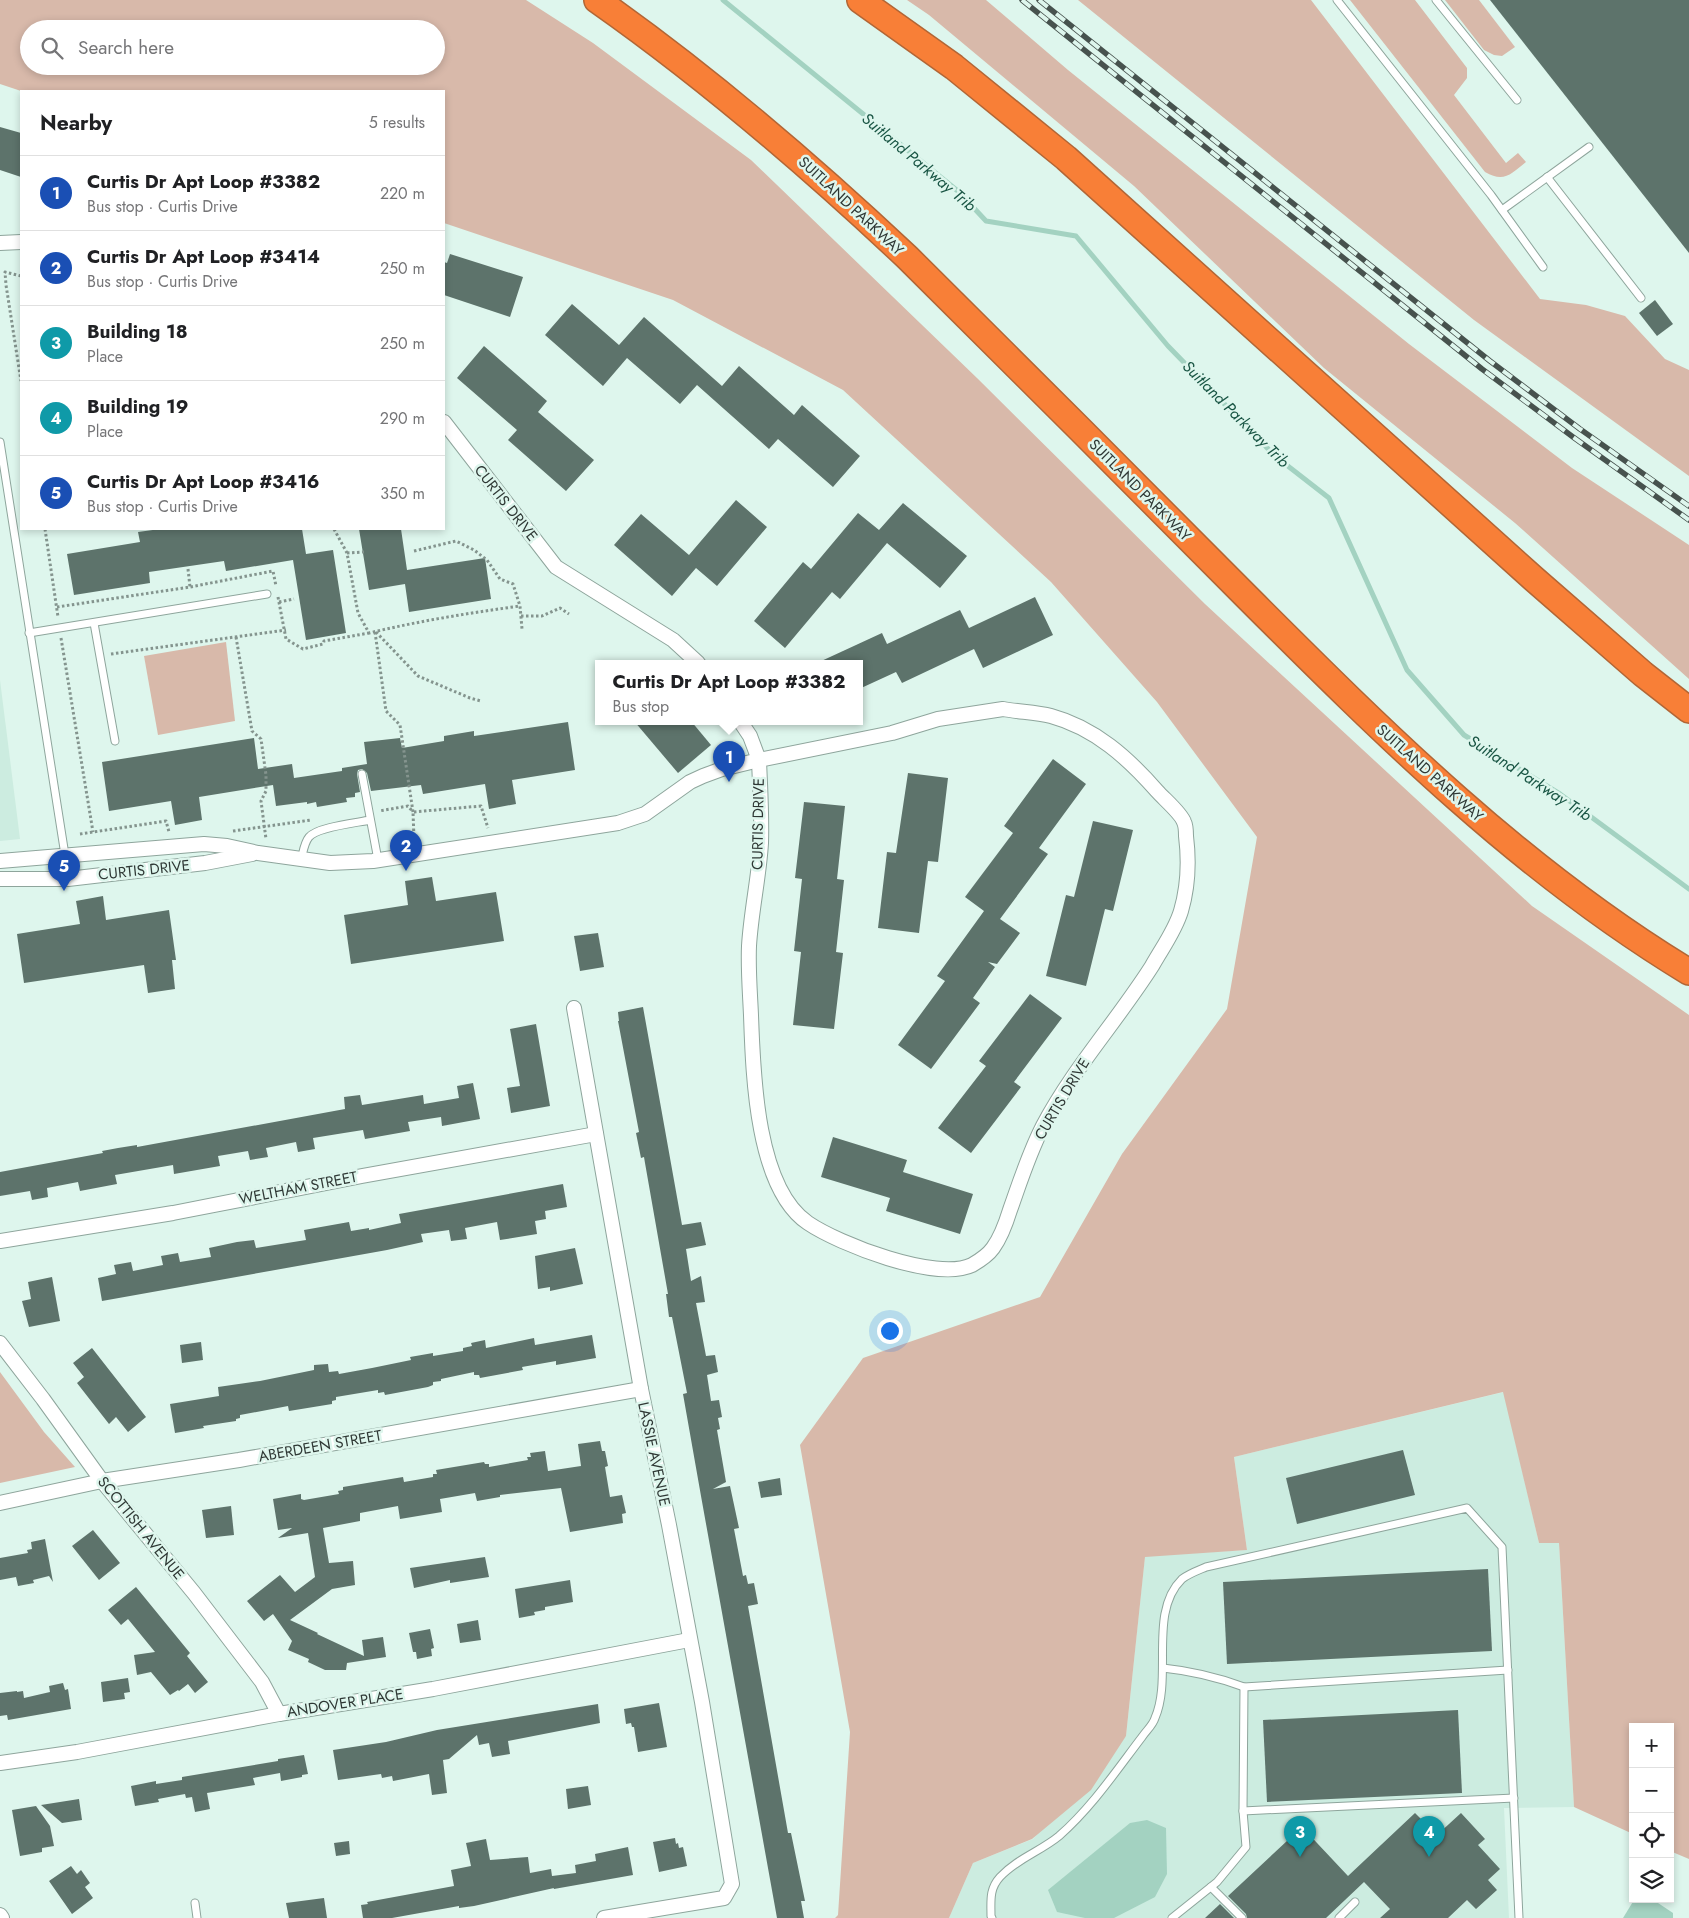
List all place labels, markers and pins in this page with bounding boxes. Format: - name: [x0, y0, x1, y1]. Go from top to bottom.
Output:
- pin: 1: [713, 741, 745, 782]
- pin: 2: [390, 830, 422, 871]
- pin: 5: [48, 850, 80, 891]
- pin: 3: [1284, 1816, 1316, 1857]
- pin: 4: [1413, 1816, 1445, 1857]

